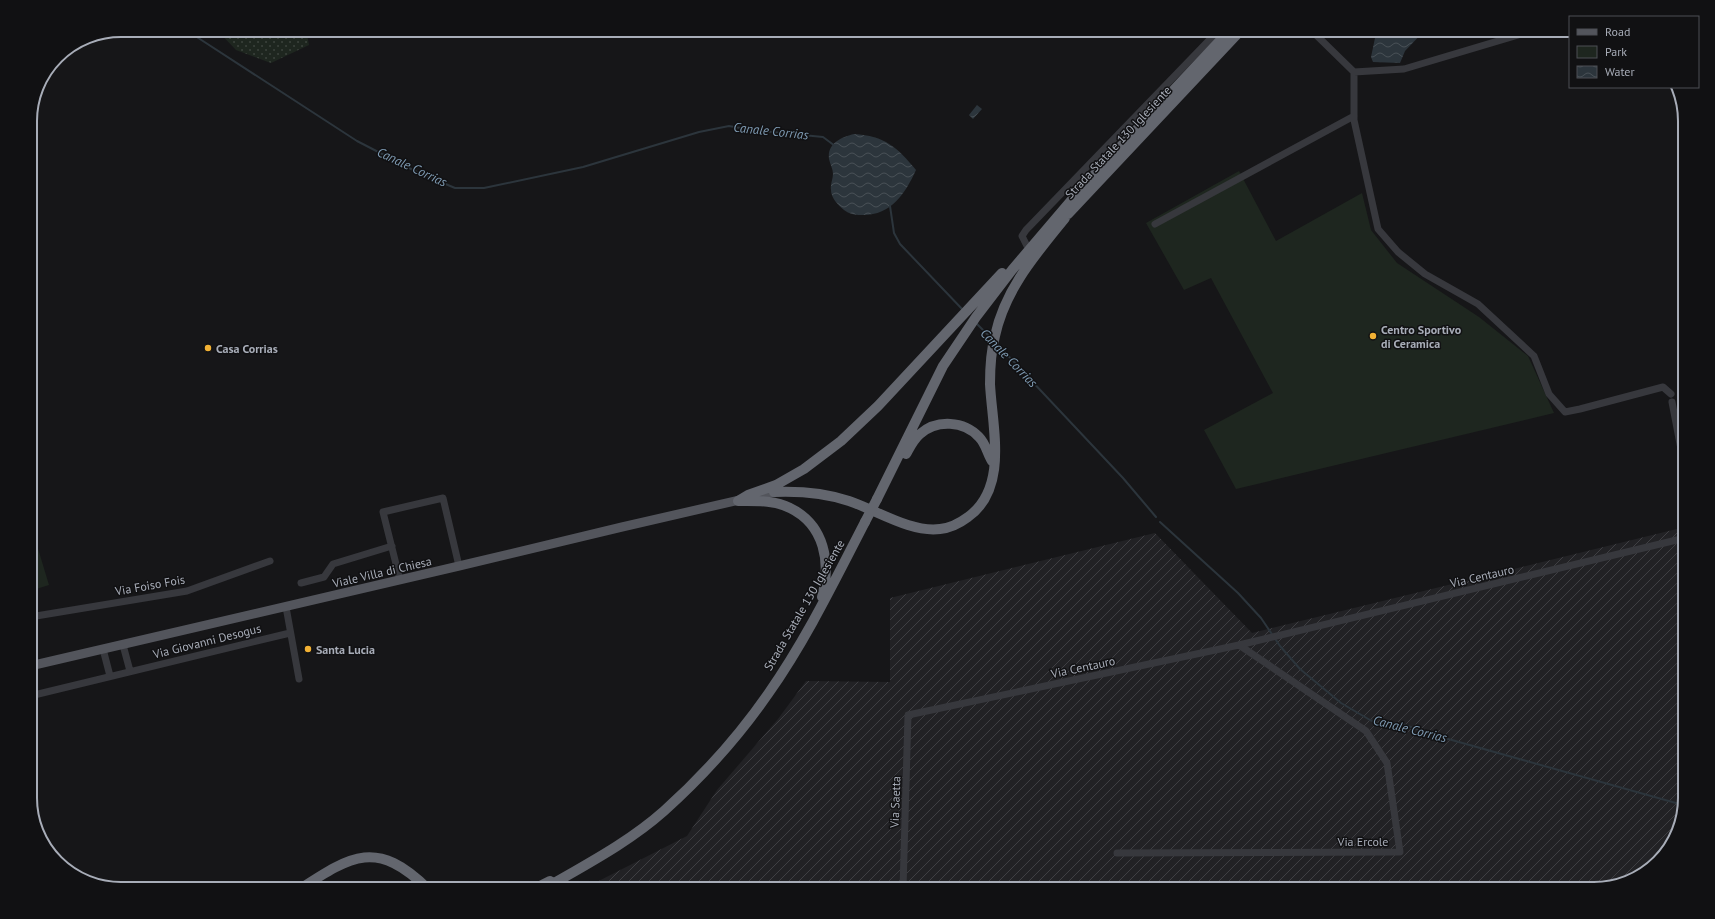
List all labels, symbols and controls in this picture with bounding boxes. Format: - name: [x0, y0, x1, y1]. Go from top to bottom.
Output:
- legend: [1569, 16, 1699, 88]
- text: Road: [1605, 24, 1630, 39]
- text: Park: [1605, 44, 1627, 59]
- text: Water: [1605, 64, 1635, 79]
- street label: Strada Statale 130 Iglesiente: [1062, 83, 1174, 201]
- water label: Canale Corrias: [733, 119, 810, 143]
- water label: Canale Corrias: [374, 143, 451, 191]
- place label: Centro Sportivo di Ceramica: [1381, 322, 1462, 351]
- water label: Canale Corrias: [977, 325, 1042, 392]
- marker: Centro Sportivo di Ceramica: [1368, 331, 1378, 341]
- place label: Casa Corrias: [216, 341, 278, 356]
- marker: Casa Corrias: [203, 343, 213, 353]
- street label: Strada Statale 130 Iglesiente: [760, 537, 848, 673]
- street label: Viale Villa di Chiesa: [330, 553, 433, 591]
- street label: Via Centauro: [1448, 561, 1515, 591]
- street label: Via Foiso Fois: [113, 571, 186, 599]
- street label: Via Giovanni Desogus: [151, 620, 263, 662]
- place label: Santa Lucia: [316, 642, 375, 657]
- marker: Santa Lucia: [303, 644, 313, 654]
- street label: Via Centauro: [1049, 653, 1116, 681]
- water label: Canale Corrias: [1371, 712, 1449, 747]
- street label: Via Saetta: [887, 776, 903, 829]
- street label: Via Ercole: [1337, 834, 1388, 849]

